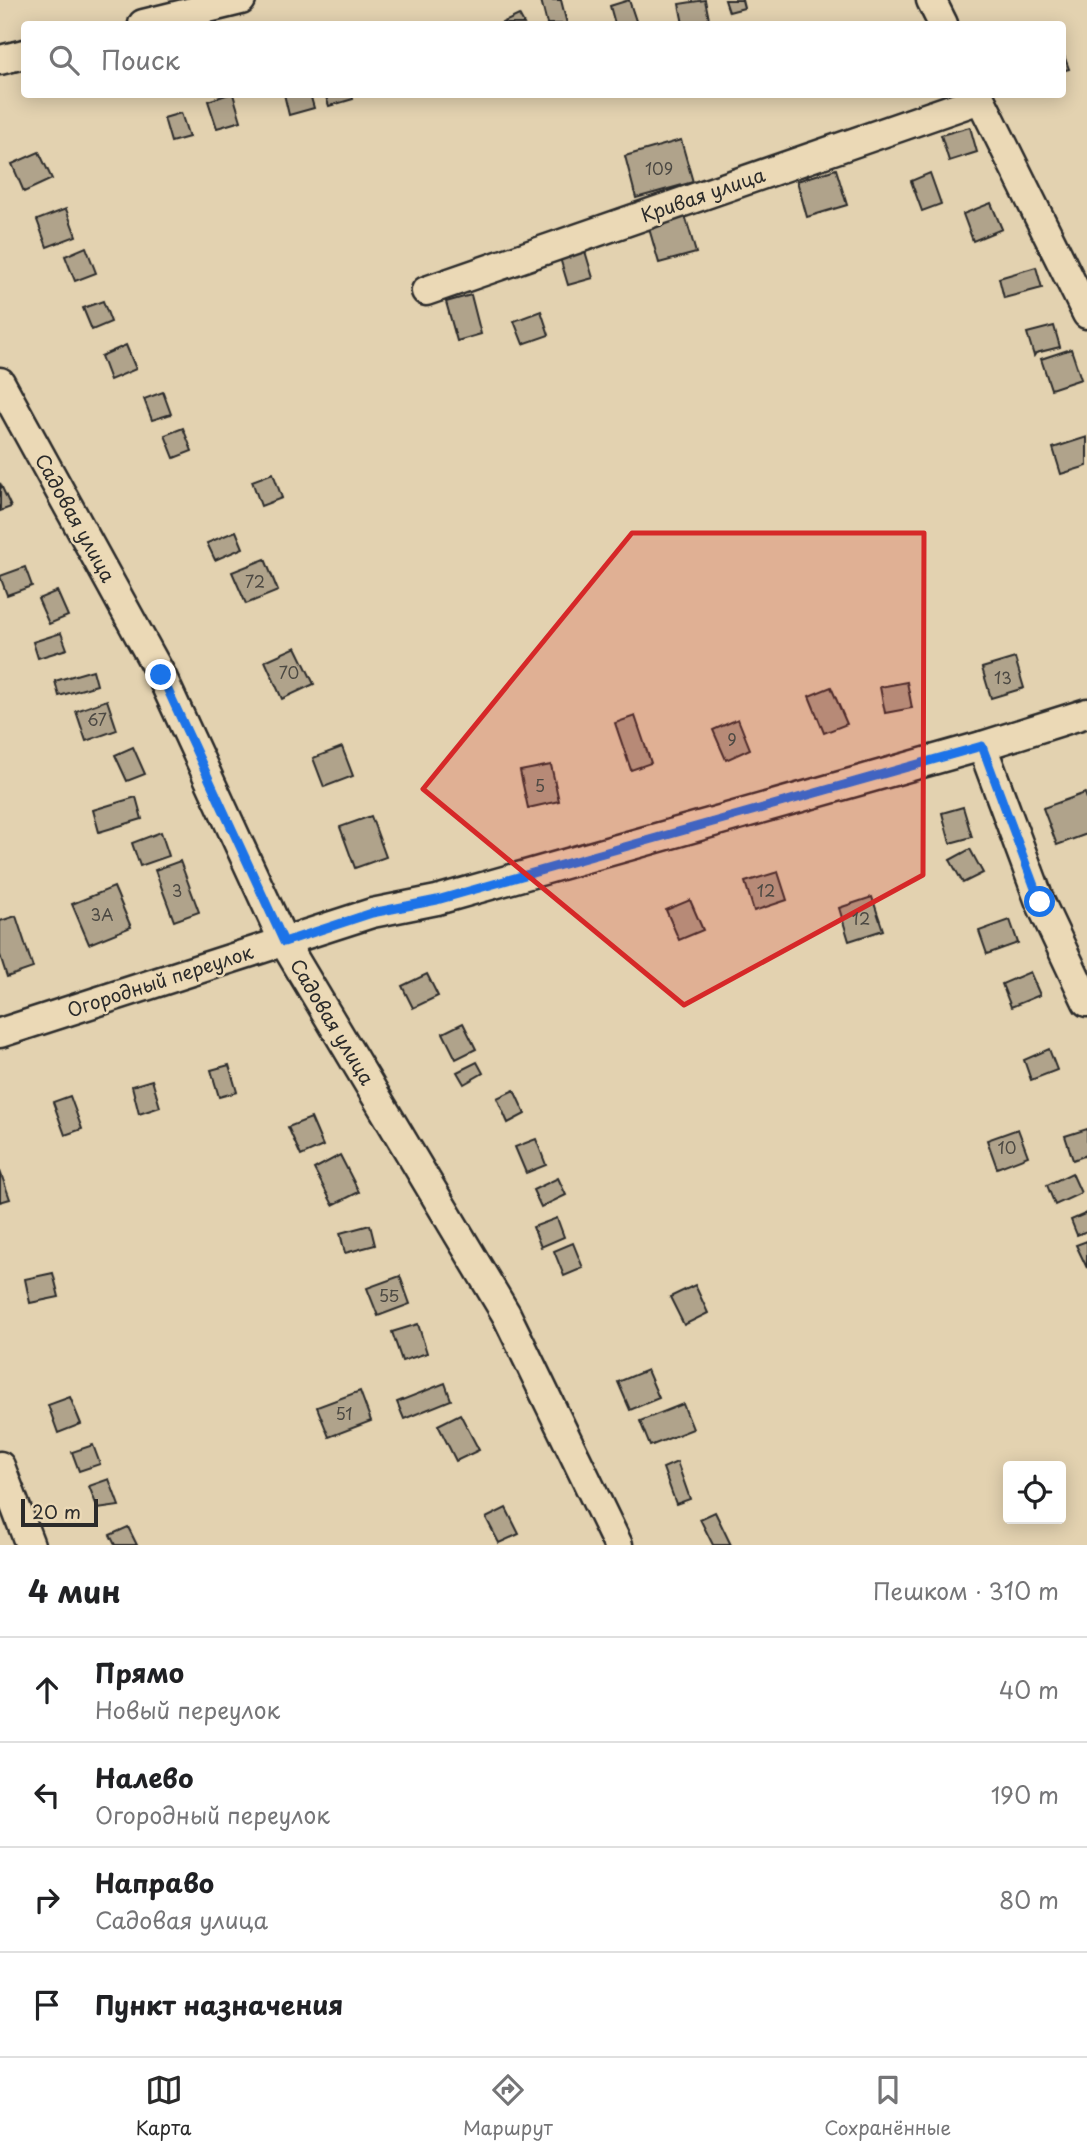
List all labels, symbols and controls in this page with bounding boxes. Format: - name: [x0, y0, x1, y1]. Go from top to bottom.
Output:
- search box: [21, 21, 1066, 98]
- text: Поиск: [101, 40, 180, 79]
- icon: search: [45, 41, 83, 79]
- house number: 109: [645, 156, 673, 180]
- street label: Кривая улица: [637, 160, 769, 228]
- street label: Садовая улица: [29, 448, 123, 587]
- house number: 72: [245, 569, 265, 593]
- route end: [145, 659, 176, 690]
- house number: 70: [279, 660, 299, 684]
- house number: 13: [994, 665, 1012, 689]
- house number: 67: [87, 707, 107, 731]
- house number: 9: [727, 727, 737, 751]
- house number: 5: [535, 773, 545, 797]
- house number: 3: [172, 878, 182, 902]
- house number: 12: [757, 878, 775, 902]
- route start: [1024, 886, 1055, 917]
- house number: 3А: [91, 902, 113, 926]
- house number: 12: [852, 906, 870, 930]
- street label: Огородный переулок: [63, 937, 257, 1023]
- street label: Садовая улица: [284, 953, 382, 1090]
- house number: 10: [998, 1135, 1016, 1159]
- house number: 55: [379, 1283, 399, 1307]
- house number: 51: [335, 1401, 353, 1425]
- map controls: [1003, 1461, 1066, 1524]
- button: locate: [1003, 1461, 1066, 1524]
- scale bar: [21, 1496, 98, 1528]
- text: 20 m: [32, 1497, 81, 1525]
- text: 4 мин: [28, 1568, 121, 1613]
- text: Пешком · 310 m: [873, 1573, 1059, 1608]
- text: Прямо: [95, 1653, 184, 1692]
- icon: ahead: [28, 1671, 66, 1709]
- text: 40 m: [999, 1672, 1059, 1707]
- text: Новый переулок: [95, 1692, 280, 1727]
- text: Налево: [95, 1758, 193, 1797]
- icon: left: [28, 1776, 66, 1814]
- text: 190 m: [991, 1777, 1059, 1812]
- text: Огородный переулок: [95, 1797, 330, 1832]
- text: Направо: [95, 1863, 214, 1902]
- icon: right: [28, 1881, 66, 1919]
- text: 80 m: [999, 1882, 1059, 1917]
- text: Садовая улица: [95, 1902, 268, 1937]
- text: Пункт назначения: [95, 1985, 343, 2024]
- icon: arrive: [28, 1986, 66, 2024]
- tab: Карта: [136, 2071, 192, 2141]
- tab: Маршрут: [463, 2071, 553, 2141]
- tab: Сохранённые: [824, 2071, 951, 2141]

